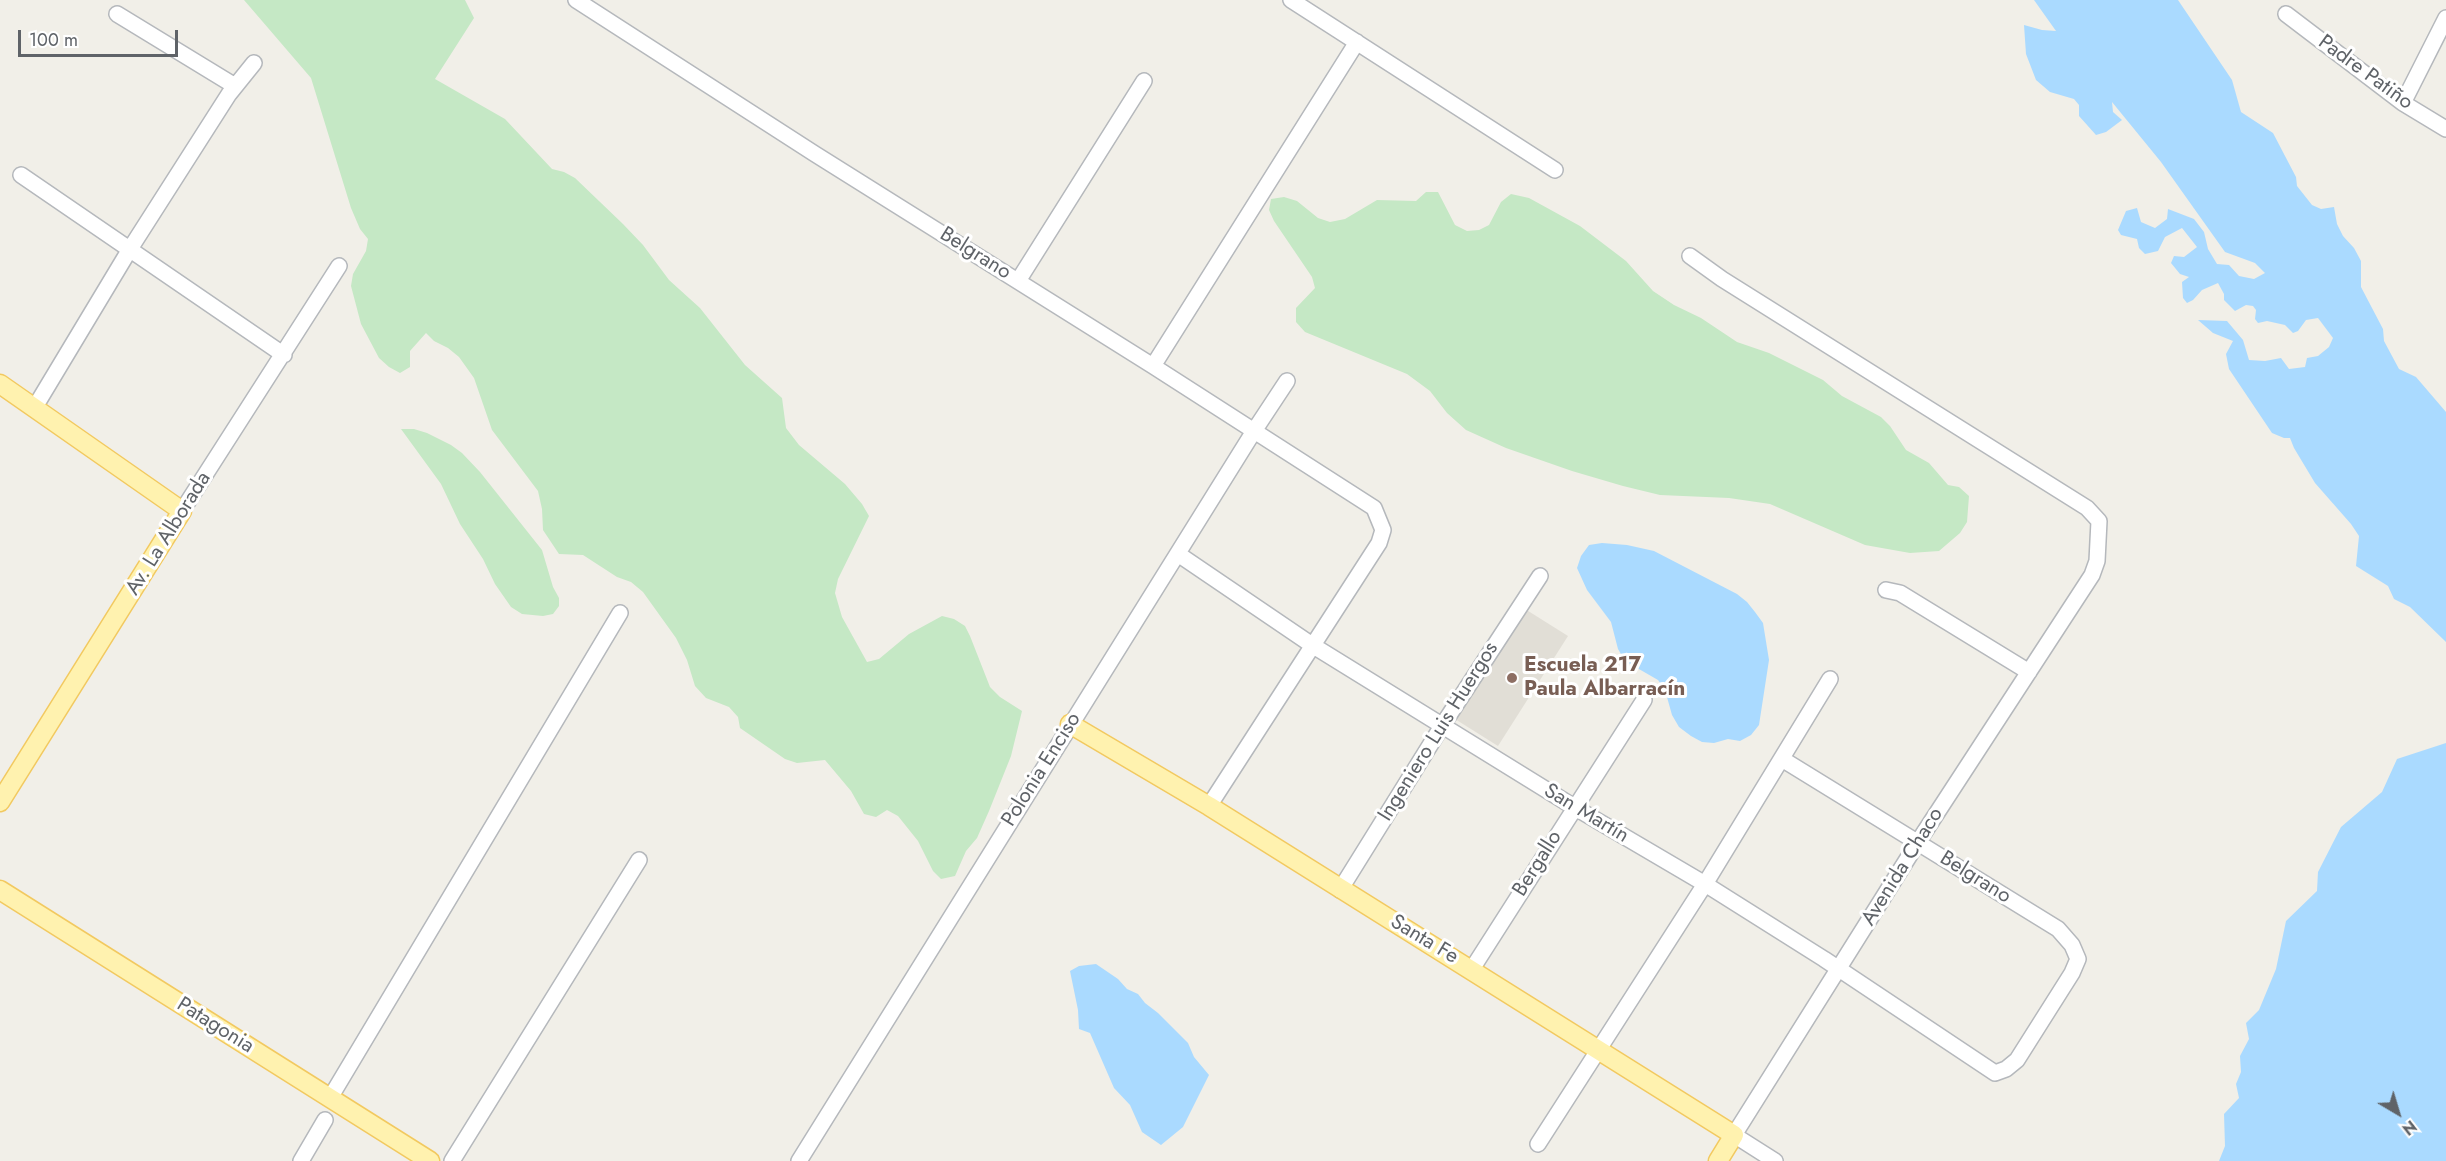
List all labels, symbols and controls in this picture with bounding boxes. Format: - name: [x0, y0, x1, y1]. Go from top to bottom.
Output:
- scale bar: [21, 18, 182, 56]
- text: 100 m: [29, 27, 78, 53]
- street label: Padre Patiño: [2313, 30, 2417, 116]
- street label: Belgrano: [935, 222, 1015, 286]
- street label: Av. La Alborada: [121, 468, 217, 600]
- street label: Ingeniero Luis Huergos: [1374, 638, 1504, 826]
- place label: Escuela 217 Paula Albarracín: [1524, 653, 1685, 703]
- marker: Escuela 217 Paula Albarracín: [1505, 671, 1519, 685]
- street label: Polonia Enciso: [997, 708, 1087, 832]
- street label: San Martín: [1539, 779, 1633, 849]
- street label: Avenida Chaco: [1857, 803, 1949, 931]
- street label: Bergallo: [1508, 827, 1568, 901]
- street label: Belgrano: [1935, 846, 2015, 910]
- street label: Santa Fe: [1385, 910, 1463, 970]
- street label: Patagonia: [172, 992, 258, 1060]
- north arrow: [2368, 1083, 2428, 1143]
- text: N: [2397, 1115, 2421, 1141]

